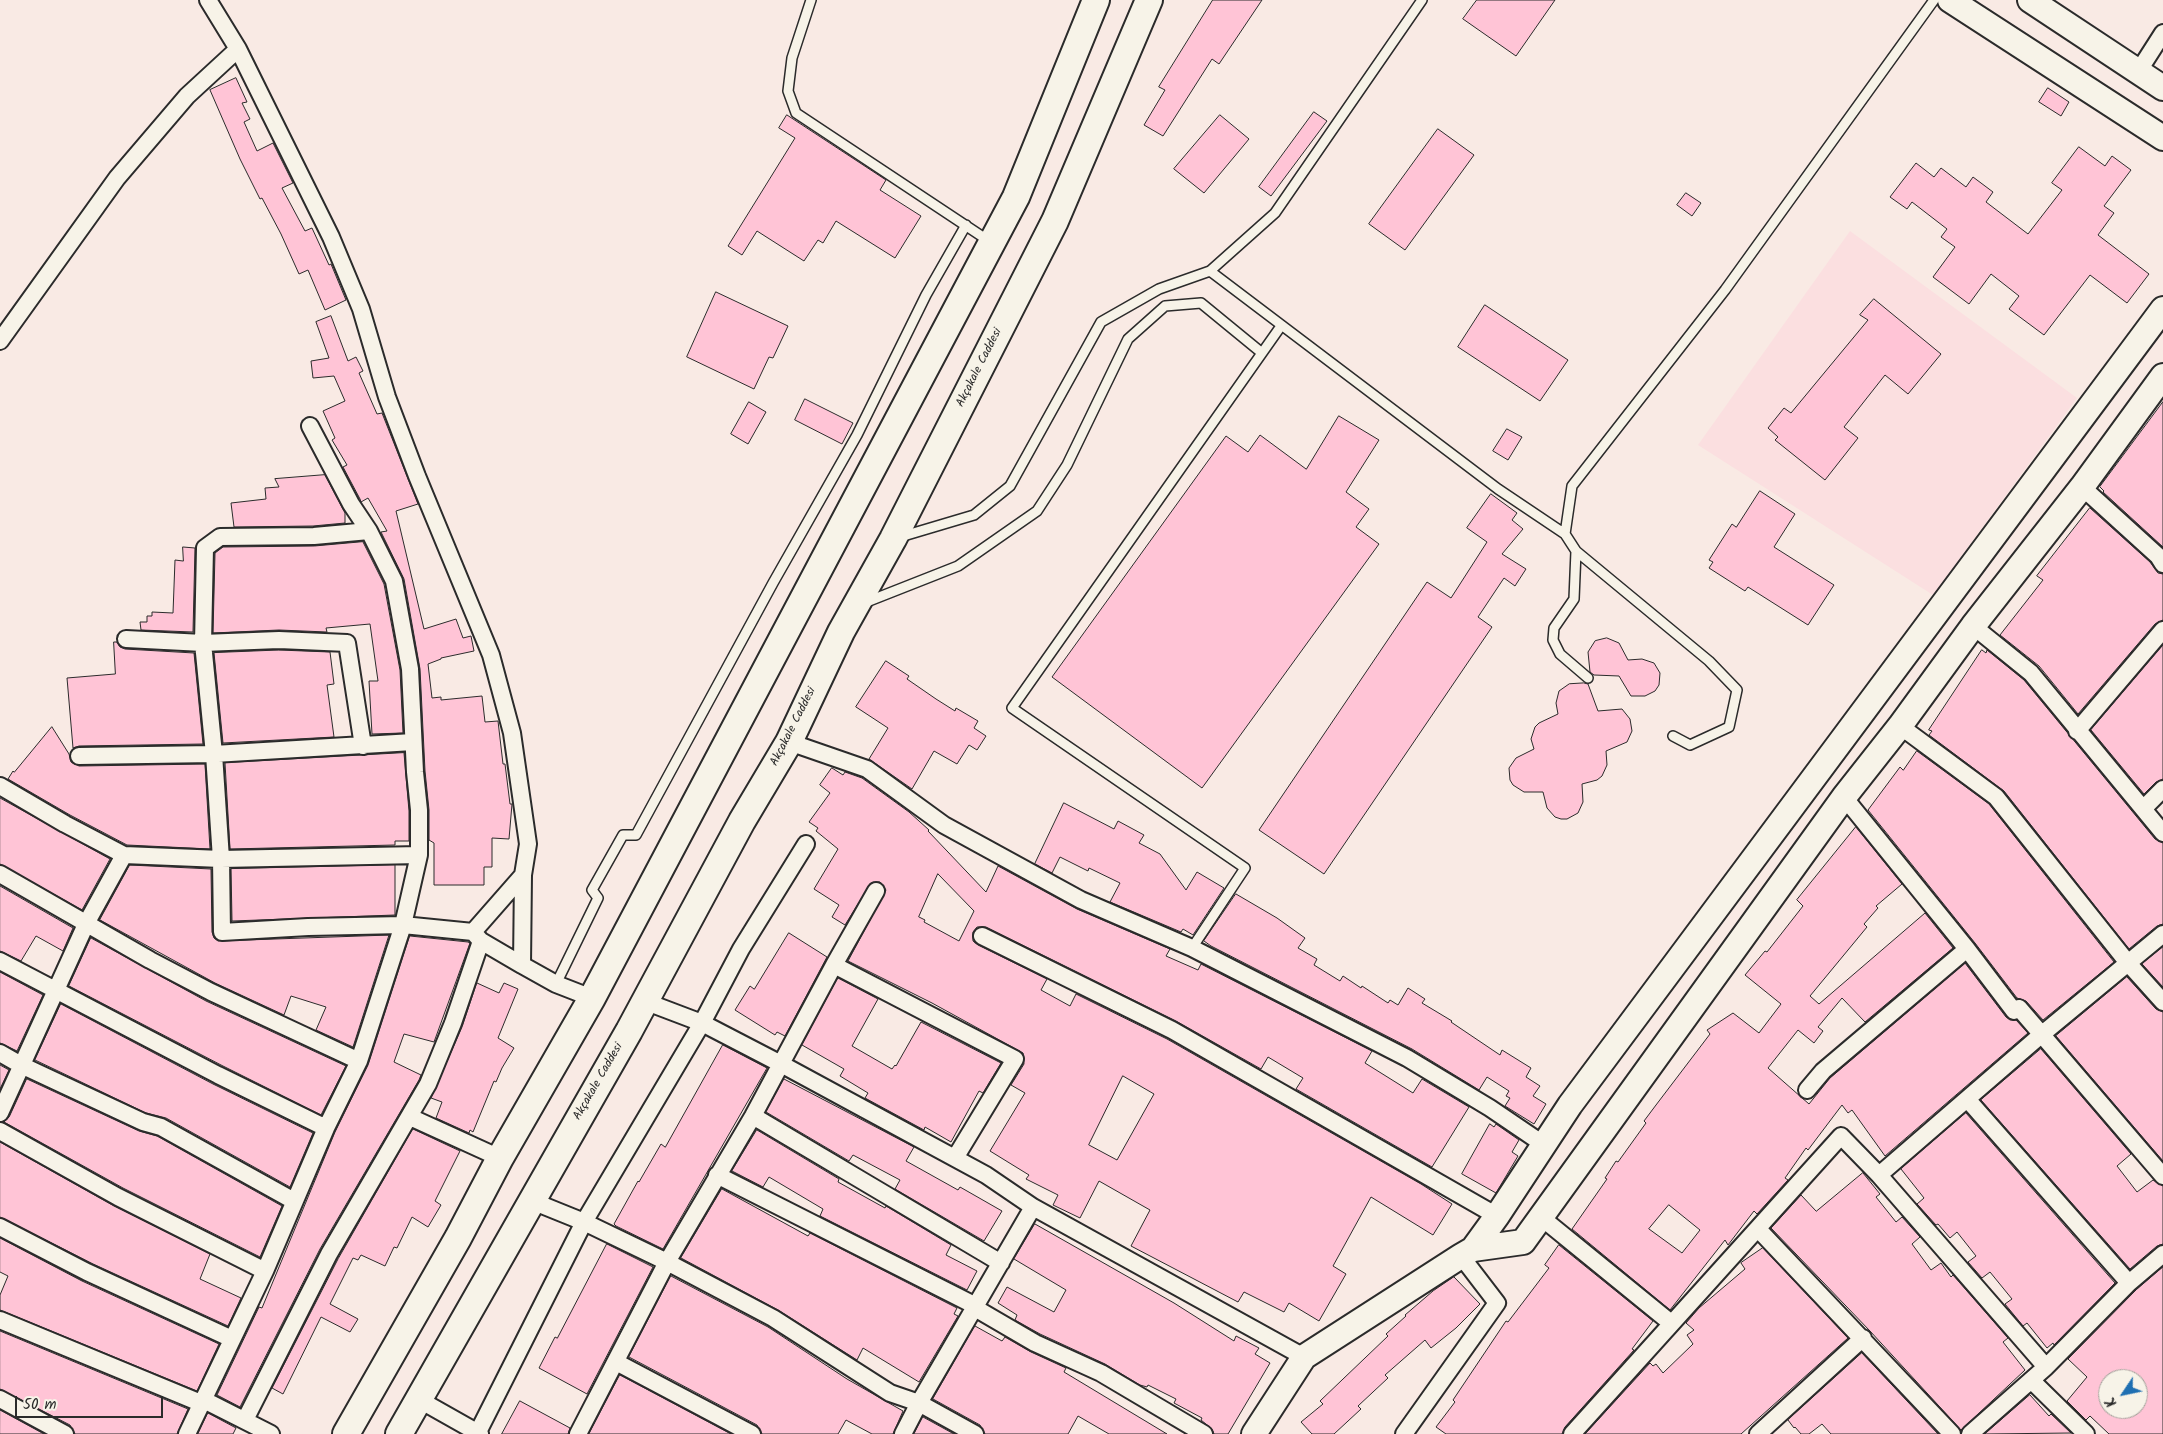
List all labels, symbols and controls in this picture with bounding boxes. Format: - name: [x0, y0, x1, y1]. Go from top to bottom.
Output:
- street label: Akçakale Caddesi: [954, 326, 1006, 410]
- street label: Akçakale Caddesi: [768, 685, 820, 769]
- street label: Akçakale Caddesi: [571, 1041, 627, 1123]
- north arrow: [2098, 1369, 2148, 1419]
- scale bar: [18, 1386, 165, 1418]
- text: K: [2100, 1392, 2123, 1411]
- text: 50 m: [23, 1393, 57, 1417]

